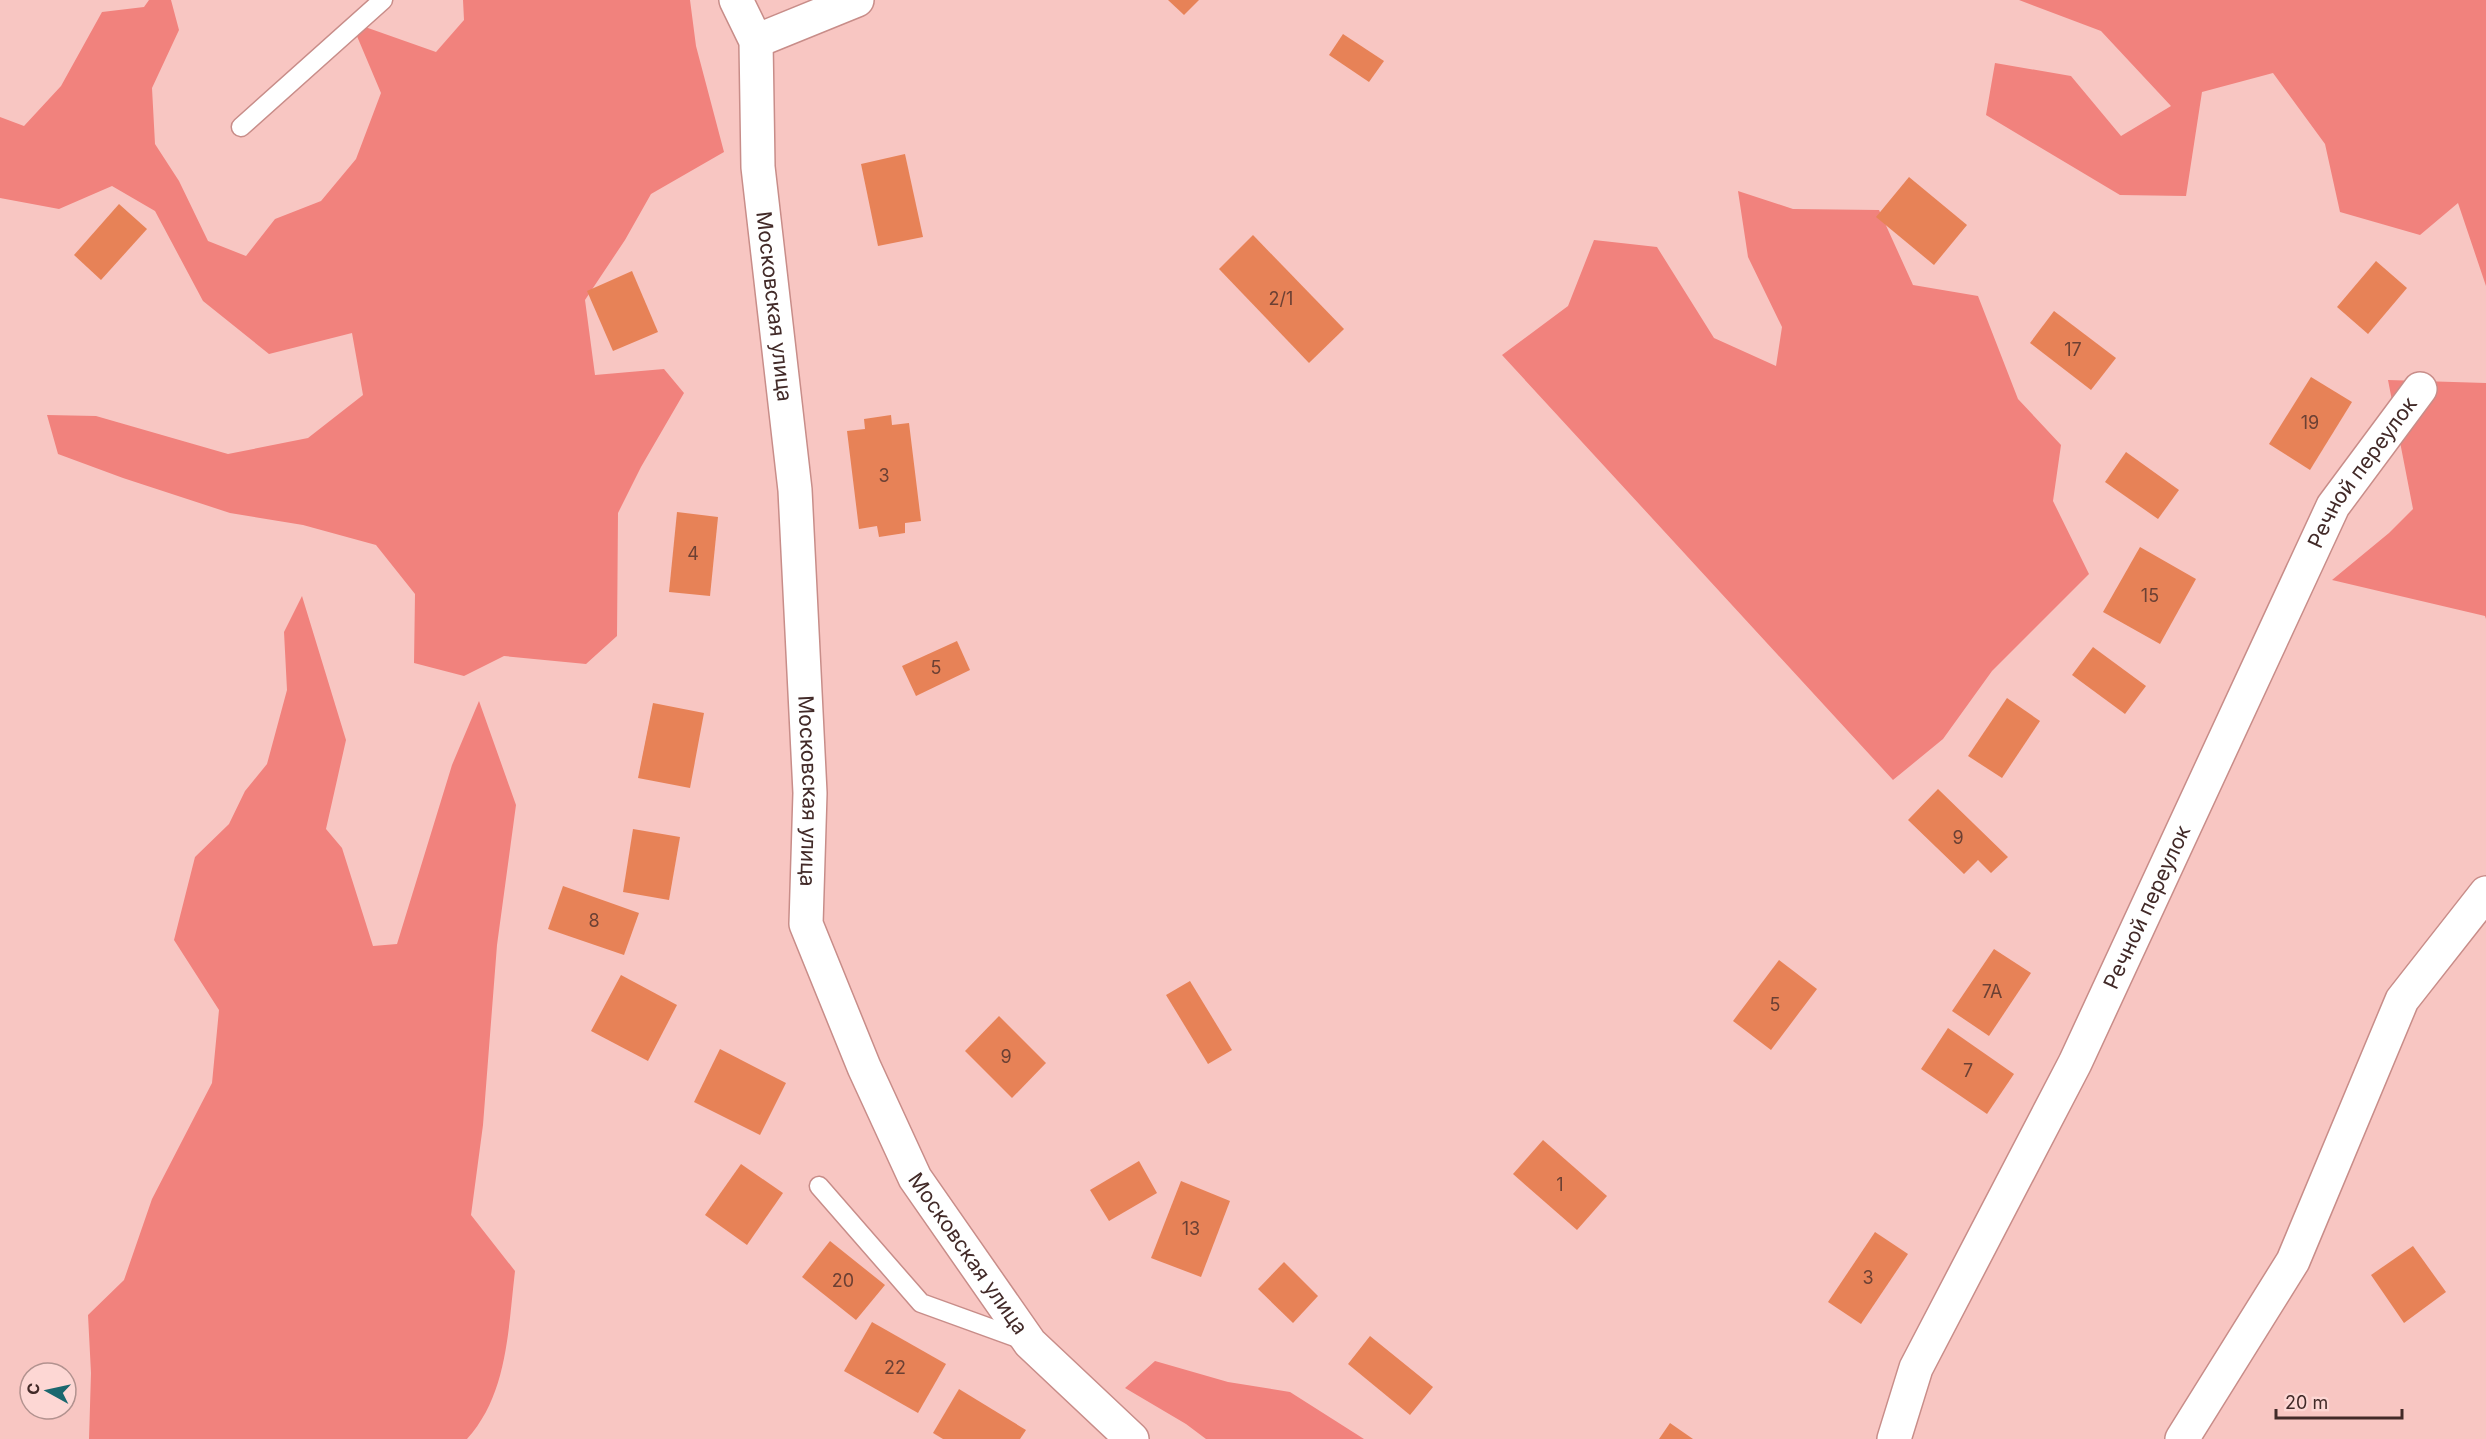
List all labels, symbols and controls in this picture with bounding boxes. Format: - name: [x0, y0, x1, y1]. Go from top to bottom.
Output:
- street label: Московская улица: [751, 210, 798, 403]
- house number: 2/1: [1269, 288, 1293, 309]
- house number: 17: [2064, 339, 2082, 360]
- street label: Речной переулок: [2302, 391, 2422, 552]
- house number: 19: [2301, 412, 2319, 433]
- house number: 3: [878, 465, 890, 486]
- house number: 4: [687, 543, 699, 564]
- house number: 15: [2141, 585, 2159, 606]
- house number: 5: [931, 657, 941, 678]
- street label: Московская улица: [793, 695, 823, 887]
- street label: Речной переулок: [2098, 821, 2196, 993]
- house number: 9: [1952, 827, 1964, 848]
- house number: 8: [588, 910, 600, 931]
- house number: 7А: [1982, 981, 2002, 1002]
- house number: 5: [1770, 994, 1780, 1015]
- house number: 9: [1000, 1046, 1012, 1067]
- house number: 7: [1963, 1060, 1973, 1081]
- street label: Московская улица: [903, 1168, 1033, 1339]
- house number: 1: [1556, 1174, 1564, 1195]
- house number: 13: [1182, 1218, 1200, 1239]
- house number: 3: [1862, 1267, 1874, 1288]
- house number: 20: [832, 1270, 854, 1291]
- house number: 22: [884, 1357, 906, 1378]
- north arrow: [18, 1361, 78, 1421]
- text: С: [22, 1382, 44, 1396]
- scale bar: [2276, 1382, 2402, 1420]
- text: 20 m: [2285, 1392, 2328, 1413]

